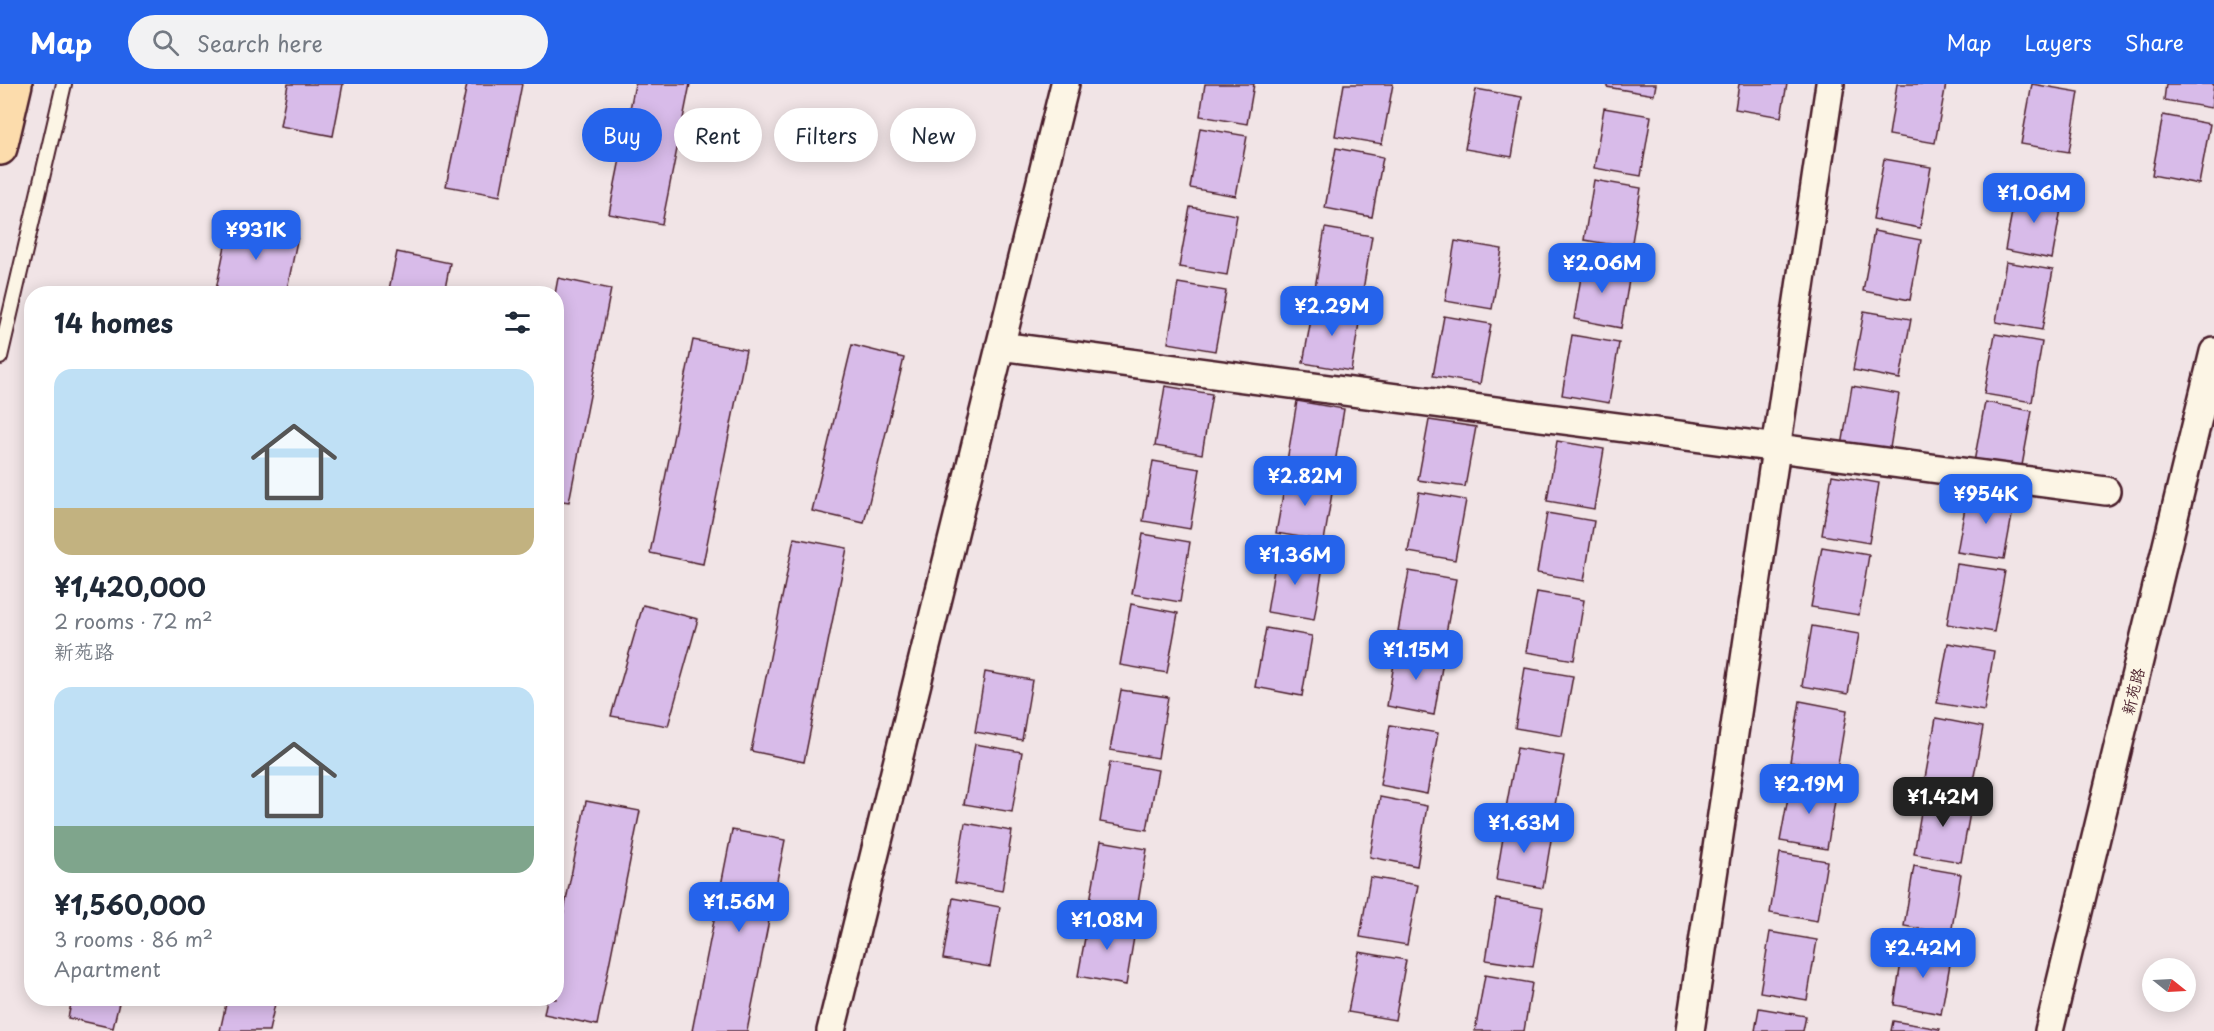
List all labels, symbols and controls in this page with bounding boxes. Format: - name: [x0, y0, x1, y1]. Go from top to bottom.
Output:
- search box: [128, 15, 548, 69]
- text: Map: [30, 21, 92, 64]
- icon: search: [149, 26, 182, 59]
- text: Search here: [197, 26, 323, 59]
- text: Map: [1947, 26, 1991, 58]
- text: Layers: [2024, 26, 2092, 58]
- text: Share: [2125, 26, 2184, 58]
- chip: Buy: [582, 108, 662, 162]
- chip: Rent: [674, 108, 762, 162]
- chip: Filters: [774, 108, 878, 162]
- chip: New: [890, 108, 976, 162]
- pin: ¥1.06M: [1985, 173, 2083, 224]
- text: ¥1.06M: [1997, 177, 2071, 207]
- pin: ¥931K: [214, 210, 298, 261]
- text: ¥931K: [226, 214, 286, 244]
- pin: ¥2.06M: [1553, 243, 1651, 294]
- text: ¥2.06M: [1562, 247, 1642, 277]
- pin: ¥2.29M: [1283, 286, 1381, 337]
- text: ¥2.29M: [1294, 290, 1370, 320]
- text: 14 homes: [54, 303, 173, 342]
- icon: filters: [501, 306, 534, 339]
- icon: home: [240, 408, 348, 516]
- pin: ¥2.82M: [1256, 456, 1354, 507]
- text: ¥2.82M: [1268, 460, 1342, 490]
- pin: ¥954K: [1944, 474, 2028, 525]
- text: ¥954K: [1953, 478, 2019, 508]
- pin: ¥1.36M: [1246, 535, 1344, 586]
- text: ¥1.36M: [1259, 539, 1331, 569]
- text: ¥1,420,000: [54, 567, 206, 606]
- text: 2 rooms · 72 m²: [54, 606, 213, 636]
- pin: ¥1.15M: [1367, 630, 1465, 681]
- text: ¥1.15M: [1383, 634, 1449, 664]
- text: 新苑路: [54, 636, 114, 666]
- street label: 新苑路: [2115, 665, 2149, 717]
- icon: home: [240, 726, 348, 834]
- pin: ¥2.19M: [1760, 764, 1858, 815]
- text: ¥2.19M: [1774, 768, 1844, 798]
- pin: ¥1.42M: [1894, 777, 1992, 828]
- text: ¥1.42M: [1907, 781, 1979, 811]
- pin: ¥1.63M: [1475, 803, 1573, 854]
- text: ¥1.63M: [1488, 807, 1560, 837]
- pin: ¥1.56M: [690, 882, 788, 933]
- text: ¥1,560,000: [54, 885, 206, 924]
- text: ¥1.56M: [703, 886, 775, 916]
- pin: ¥1.08M: [1058, 900, 1156, 951]
- text: ¥1.08M: [1071, 904, 1143, 934]
- text: 3 rooms · 86 m²: [54, 924, 213, 954]
- pin: ¥2.42M: [1874, 928, 1972, 979]
- text: ¥2.42M: [1885, 932, 1961, 962]
- text: Apartment: [54, 954, 161, 984]
- north arrow: [2142, 958, 2196, 1012]
- map controls: [2142, 958, 2196, 1012]

